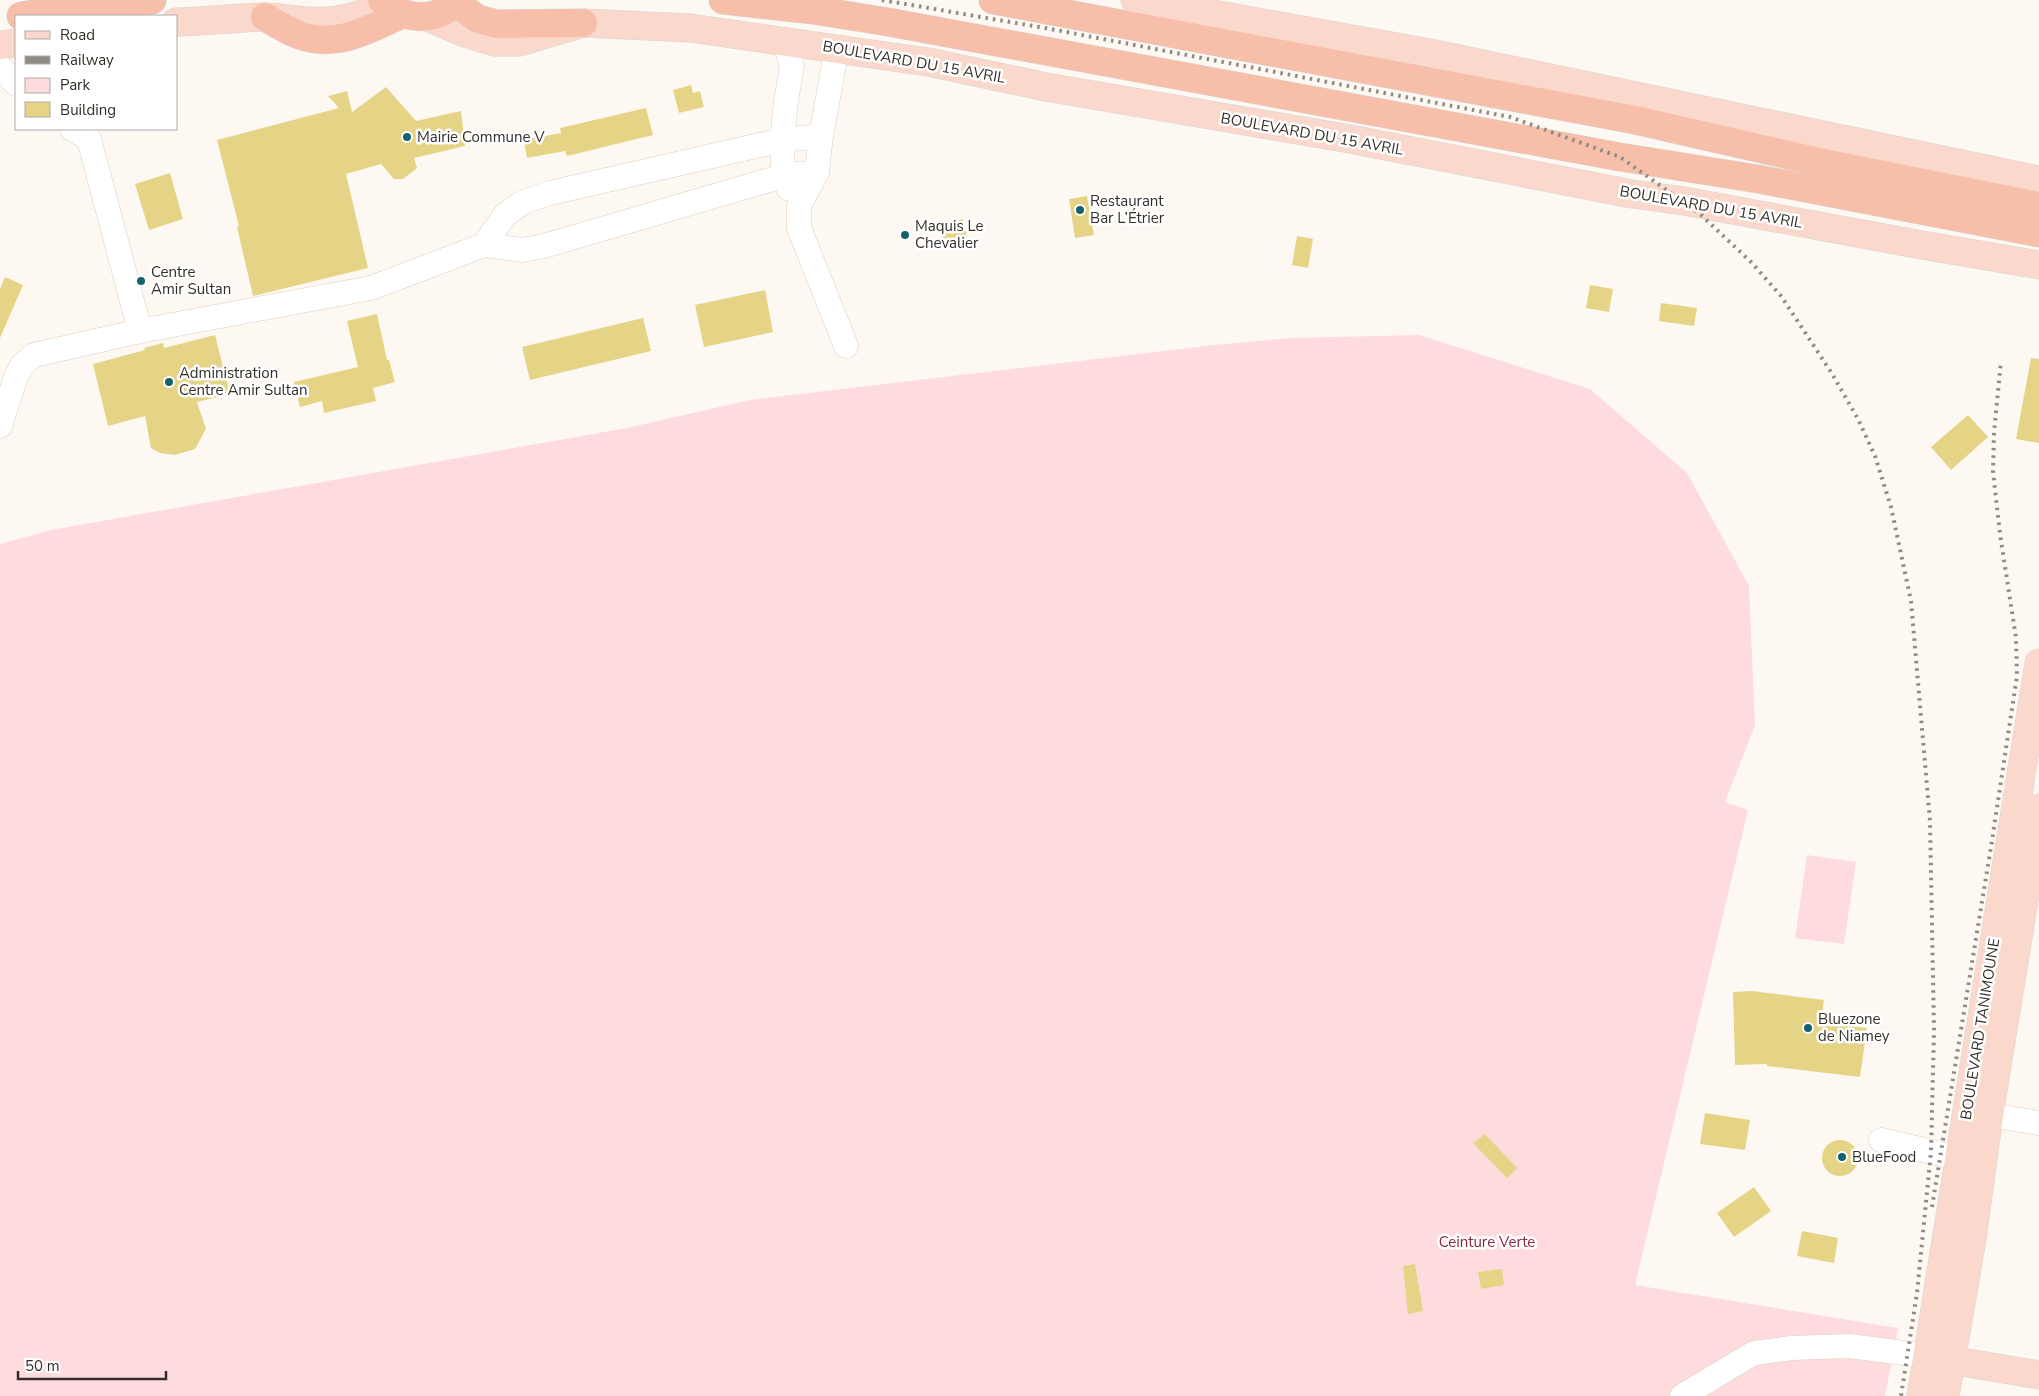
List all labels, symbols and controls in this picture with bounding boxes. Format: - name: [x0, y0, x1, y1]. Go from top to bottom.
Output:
- legend: [15, 15, 178, 130]
- text: Road: [60, 25, 95, 45]
- street label: BOULEVARD DU 15 AVRIL: [821, 36, 1007, 88]
- text: Railway: [60, 50, 114, 70]
- text: Park: [60, 75, 90, 95]
- text: Building: [60, 100, 116, 120]
- street label: BOULEVARD DU 15 AVRIL: [1219, 108, 1405, 160]
- place label: Mairie Commune V: [417, 127, 545, 147]
- marker: Mairie Commune V: [401, 131, 413, 143]
- street label: BOULEVARD DU 15 AVRIL: [1618, 181, 1804, 233]
- place label: Restaurant Bar L’Étrier: [1090, 191, 1165, 228]
- marker: Restaurant Bar L’Étrier: [1074, 204, 1086, 216]
- place label: Maquis Le Chevalier: [915, 216, 984, 253]
- marker: Maquis Le Chevalier: [899, 229, 911, 241]
- place label: Centre Amir Sultan: [151, 262, 231, 299]
- marker: Centre Amir Sultan: [135, 275, 147, 287]
- place label: Administration Centre Amir Sultan: [179, 363, 308, 400]
- marker: Administration Centre Amir Sultan: [163, 376, 175, 388]
- street label: BOULEVARD TANIMOUNE: [1956, 937, 2004, 1121]
- place label: Bluezone de Niamey: [1818, 1009, 1890, 1046]
- marker: Bluezone de Niamey: [1802, 1022, 1814, 1034]
- place label: BlueFood: [1852, 1147, 1916, 1167]
- marker: BlueFood: [1836, 1151, 1848, 1163]
- park label: Ceinture Verte: [1439, 1232, 1535, 1252]
- scale bar: [18, 1348, 165, 1380]
- text: 50 m: [25, 1356, 60, 1376]

